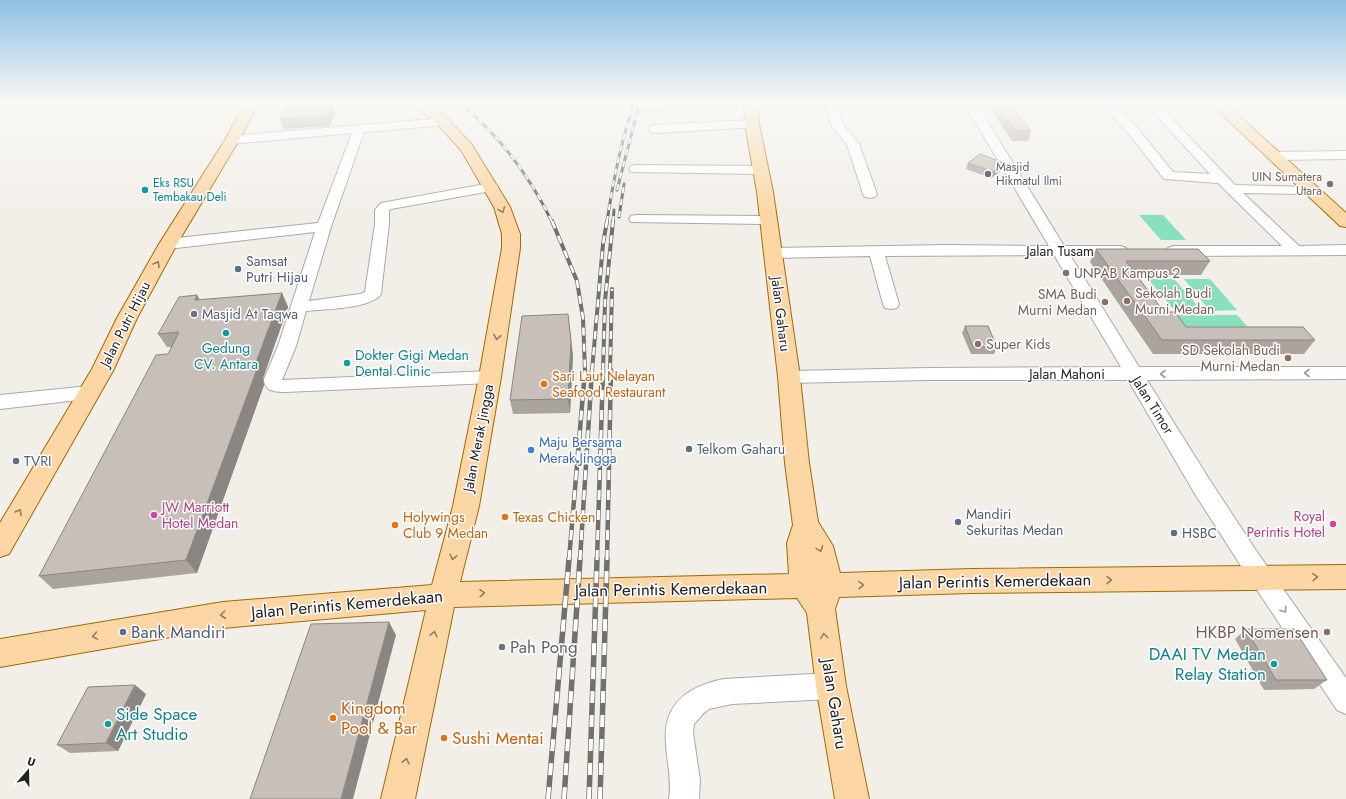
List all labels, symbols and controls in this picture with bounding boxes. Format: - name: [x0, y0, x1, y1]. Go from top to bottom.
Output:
- place label: Masjid Hikmatul Ilmi: [996, 158, 1062, 190]
- place label: UIN Sumatera Utara: [1252, 168, 1322, 200]
- marker: Masjid Hikmatul Ilmi: [983, 169, 993, 179]
- place label: Eks RSU Tembakau Deli: [153, 174, 227, 206]
- marker: UIN Sumatera Utara: [1325, 179, 1335, 189]
- marker: Eks RSU Tembakau Deli: [140, 185, 150, 195]
- one-way arrow: [498, 206, 506, 213]
- street label: Jalan Tusam: [1024, 241, 1094, 261]
- place label: Samsat Putri Hijau: [246, 251, 308, 287]
- one-way arrow: [152, 261, 159, 268]
- place label: UNPAB Kampus 2: [1074, 263, 1180, 283]
- marker: Samsat Putri Hijau: [233, 264, 243, 274]
- marker: UNPAB Kampus 2: [1061, 268, 1071, 278]
- street label: Jalan Gaharu: [766, 273, 796, 353]
- street label: Jalan Putri Hijau: [94, 278, 155, 372]
- place label: Sekolah Budi Murni Medan: [1135, 283, 1214, 319]
- place label: SMA Budi Murni Medan: [1018, 284, 1097, 320]
- marker: Sekolah Budi Murni Medan: [1122, 296, 1132, 306]
- marker: SMA Budi Murni Medan: [1100, 297, 1110, 307]
- place label: Masjid At Taqwa: [202, 304, 298, 324]
- marker: Masjid At Taqwa: [189, 309, 199, 319]
- marker: Gedung CV. Antara: [221, 328, 231, 338]
- one-way arrow: [493, 334, 501, 340]
- place label: Super Kids: [986, 334, 1051, 354]
- place label: Gedung CV. Antara: [194, 338, 258, 374]
- marker: Super Kids: [973, 339, 983, 349]
- place label: SD Sekolah Budi Murni Medan: [1182, 340, 1280, 376]
- place label: Dokter Gigi Medan Dental Clinic: [355, 345, 469, 381]
- marker: SD Sekolah Budi Murni Medan: [1283, 353, 1293, 363]
- marker: Dokter Gigi Medan Dental Clinic: [342, 358, 352, 368]
- street label: Jalan Mahoni: [1027, 364, 1105, 384]
- place label: Sari Laut Nelayan Seafood Restaurant: [552, 366, 666, 402]
- one-way arrow: [1304, 369, 1310, 377]
- street label: Jalan Timor: [1126, 370, 1179, 438]
- one-way arrow: [1160, 370, 1166, 378]
- marker: Sari Laut Nelayan Seafood Restaurant: [539, 379, 549, 389]
- street label: Jalan Merak Jingga: [457, 383, 498, 495]
- place label: Maju Bersama Merak Jingga: [539, 432, 622, 468]
- place label: Telkom Gaharu: [697, 439, 785, 459]
- marker: Telkom Gaharu: [684, 444, 694, 454]
- marker: Maju Bersama Merak Jingga: [526, 445, 536, 455]
- place label: TVRI: [24, 451, 51, 471]
- marker: TVRI: [11, 456, 21, 466]
- place label: JW Marriott Hotel Medan: [160, 497, 238, 533]
- place label: Mandiri Sekuritas Medan: [966, 504, 1063, 540]
- place label: Royal Perintis Hotel: [1246, 506, 1325, 542]
- place label: Holywings Club 9 Medan: [403, 507, 488, 543]
- place label: Texas Chicken: [513, 507, 595, 527]
- one-way arrow: [15, 509, 22, 517]
- marker: JW Marriott Hotel Medan: [149, 510, 159, 520]
- marker: Texas Chicken: [500, 512, 510, 522]
- marker: Mandiri Sekuritas Medan: [953, 517, 963, 527]
- marker: Royal Perintis Hotel: [1328, 519, 1338, 529]
- marker: Holywings Club 9 Medan: [390, 520, 400, 530]
- place label: HSBC: [1182, 523, 1217, 543]
- marker: HSBC: [1169, 528, 1179, 538]
- one-way arrow: [815, 545, 824, 552]
- one-way arrow: [449, 554, 457, 560]
- street label: Jalan Perintis Kemerdekaan: [897, 567, 1091, 595]
- one-way arrow: [1312, 573, 1318, 581]
- street label: Jalan Perintis Kemerdekaan: [573, 575, 767, 603]
- one-way arrow: [1106, 575, 1112, 584]
- one-way arrow: [858, 580, 864, 589]
- street label: Jalan Perintis Kemerdekaan: [248, 584, 444, 625]
- one-way arrow: [479, 589, 485, 597]
- one-way arrow: [1279, 606, 1287, 613]
- one-way arrow: [220, 610, 226, 619]
- place label: Bank Mandiri: [131, 620, 225, 644]
- place label: HKBP Nomensen: [1195, 620, 1319, 644]
- marker: Bank Mandiri: [118, 627, 128, 637]
- marker: HKBP Nomensen: [1322, 627, 1332, 637]
- one-way arrow: [91, 631, 98, 640]
- one-way arrow: [430, 631, 438, 637]
- one-way arrow: [821, 633, 829, 639]
- place label: Pah Pong: [510, 635, 578, 659]
- marker: Pah Pong: [497, 642, 507, 652]
- place label: DAAI TV Medan Relay Station: [1149, 642, 1266, 686]
- street label: Jalan Gaharu: [816, 655, 854, 751]
- marker: DAAI TV Medan Relay Station: [1269, 659, 1279, 669]
- place label: Kingdom Pool & Bar: [341, 696, 418, 740]
- place label: Side Space Art Studio: [116, 702, 198, 746]
- marker: Kingdom Pool & Bar: [328, 713, 338, 723]
- marker: Side Space Art Studio: [103, 719, 113, 729]
- place label: Sushi Mentai: [452, 726, 544, 750]
- marker: Sushi Mentai: [439, 733, 449, 743]
- north arrow: [8, 751, 48, 791]
- text: U: [25, 753, 38, 770]
- one-way arrow: [402, 758, 410, 764]

